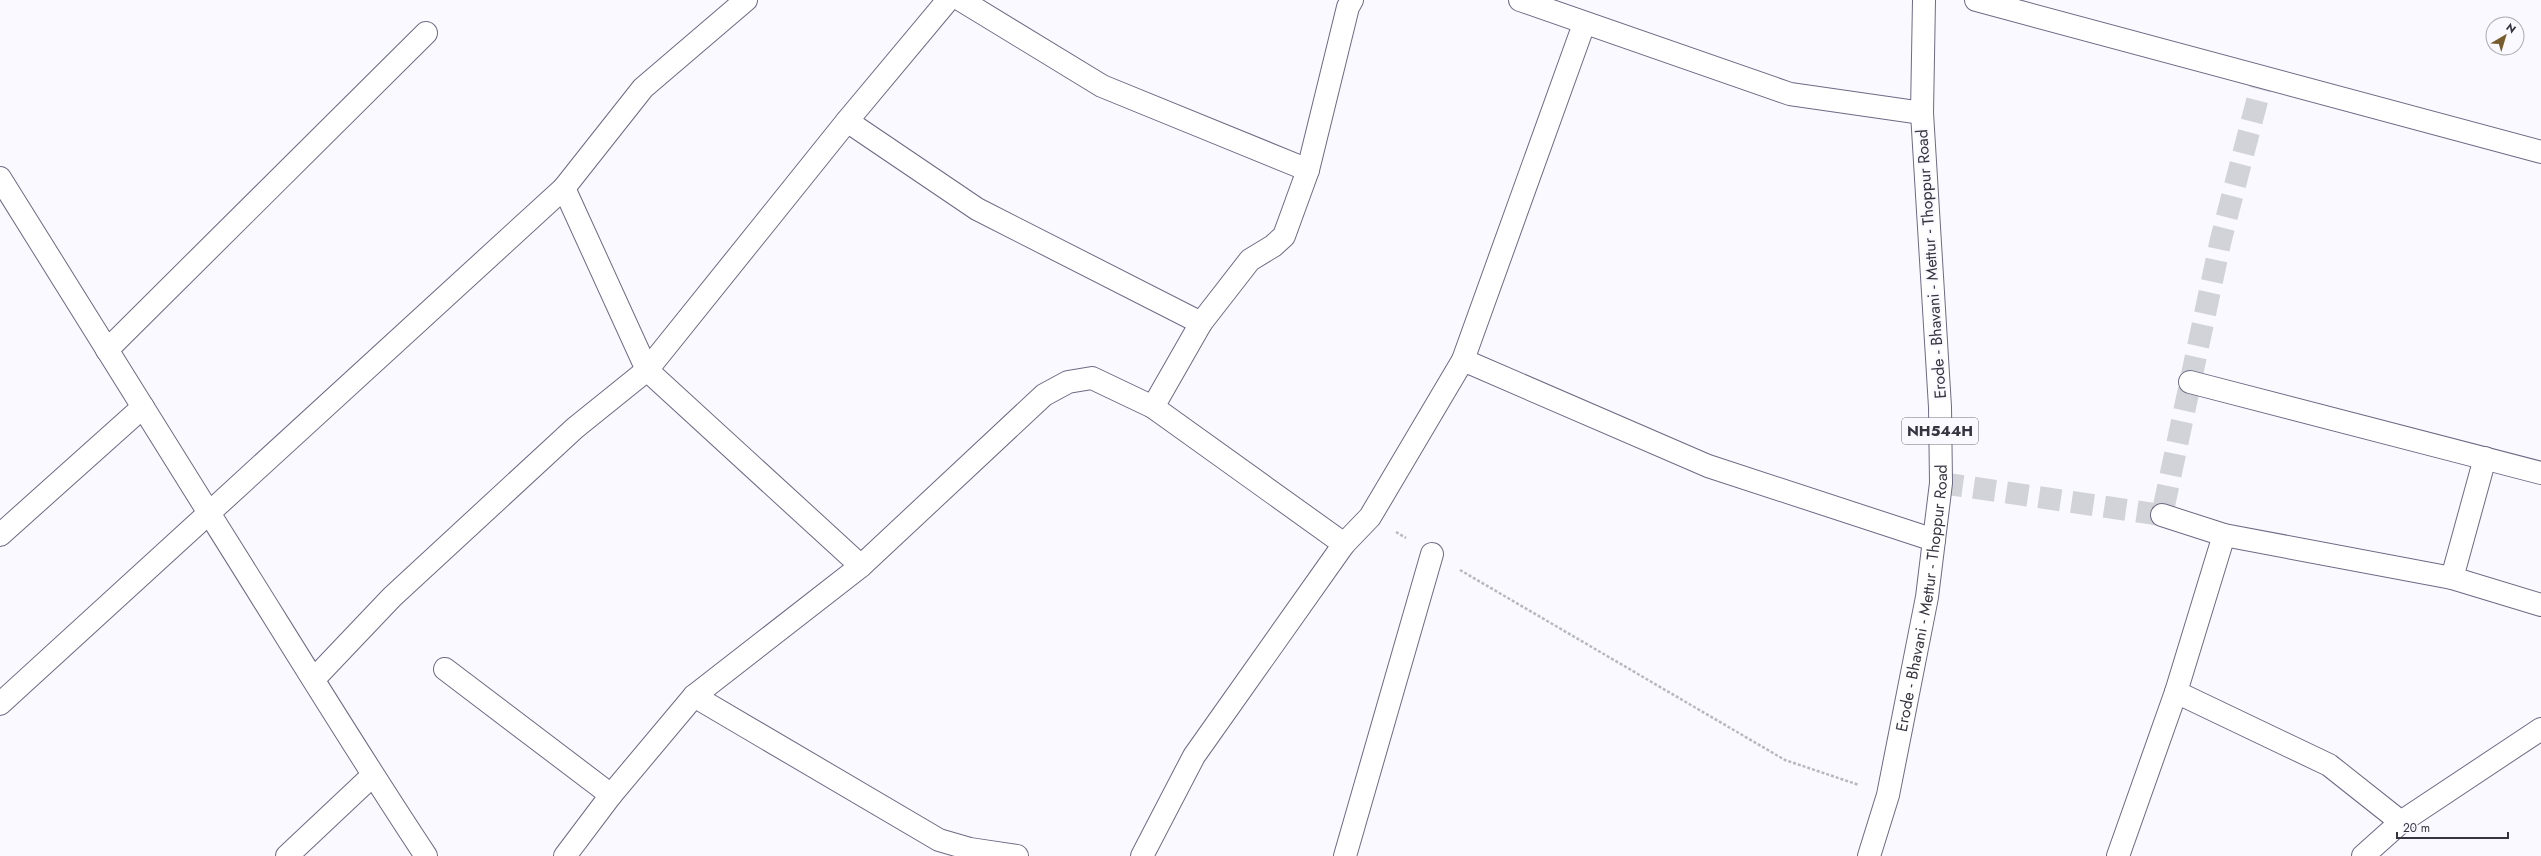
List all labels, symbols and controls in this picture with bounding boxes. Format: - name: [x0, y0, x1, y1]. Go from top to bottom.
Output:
- north arrow: [2485, 16, 2525, 56]
- text: N: [2503, 19, 2520, 37]
- street label: Erode - Bhavani - Mettur - Thoppur Road: [1910, 128, 1952, 400]
- road number: NH544H: [1902, 418, 1978, 444]
- street label: Erode - Bhavani - Mettur - Thoppur Road: [1889, 464, 1953, 734]
- scale bar: [2397, 814, 2508, 840]
- text: 20 m: [2403, 819, 2430, 837]

